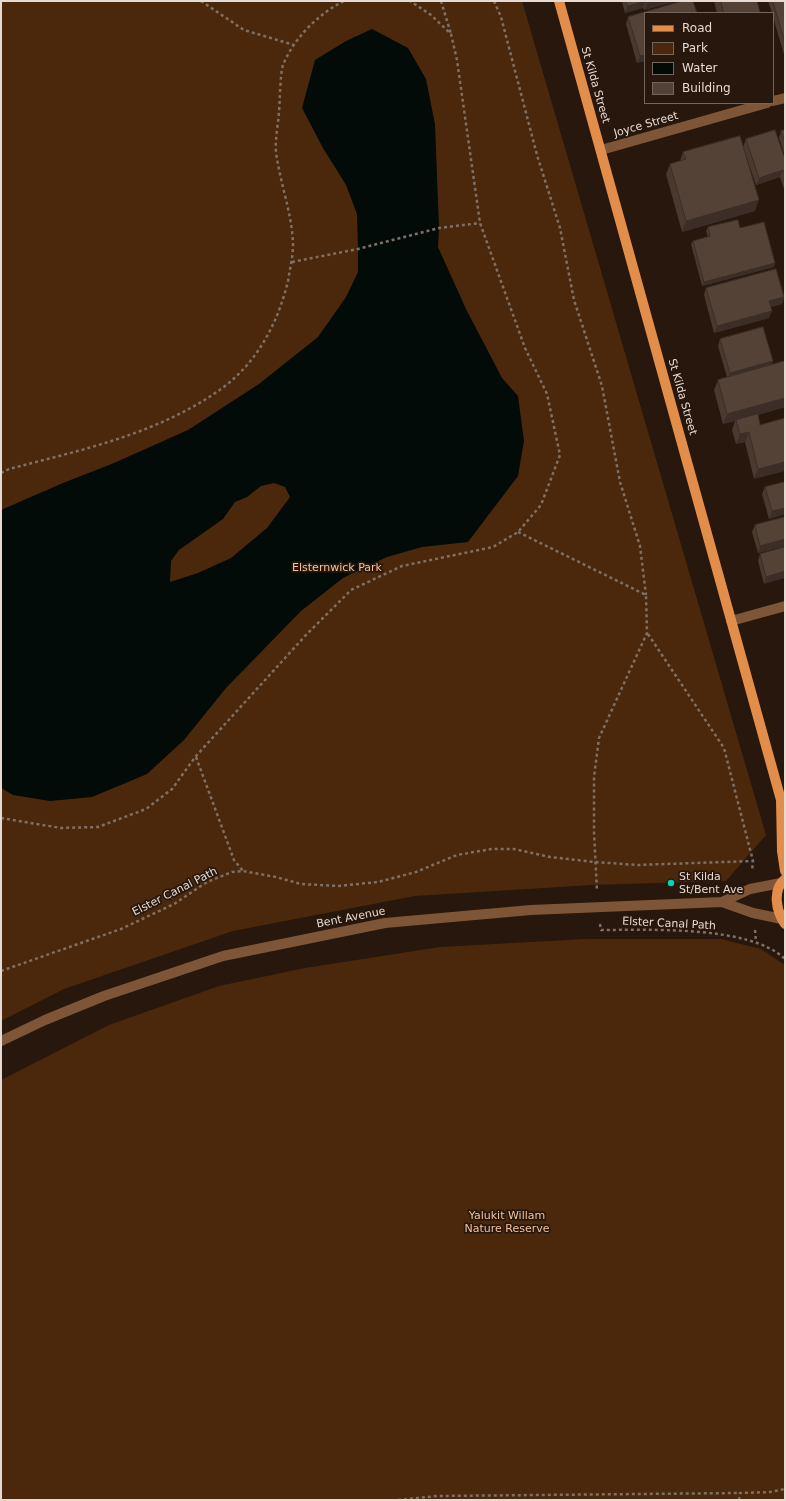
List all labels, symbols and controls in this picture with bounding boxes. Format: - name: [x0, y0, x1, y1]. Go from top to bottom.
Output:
- legend: [644, 12, 774, 104]
- text: Road: [682, 21, 712, 35]
- text: Park: [682, 41, 708, 55]
- street label: St Kilda Street: [578, 45, 612, 125]
- text: Water: [682, 61, 717, 75]
- text: Building: [682, 81, 731, 95]
- street label: Joyce Street: [612, 110, 680, 140]
- street label: St Kilda Street: [665, 357, 699, 437]
- park label: Elsternwick Park: [292, 561, 382, 575]
- street label: Elster Canal Path: [130, 865, 220, 919]
- place label: St Kilda St/Bent Ave: [679, 870, 743, 896]
- marker: St Kilda St/Bent Ave: [666, 878, 676, 888]
- street label: Bent Avenue: [315, 905, 387, 931]
- street label: Elster Canal Path: [622, 915, 716, 933]
- park label: Yalukit Willam Nature Reserve: [464, 1209, 550, 1235]

